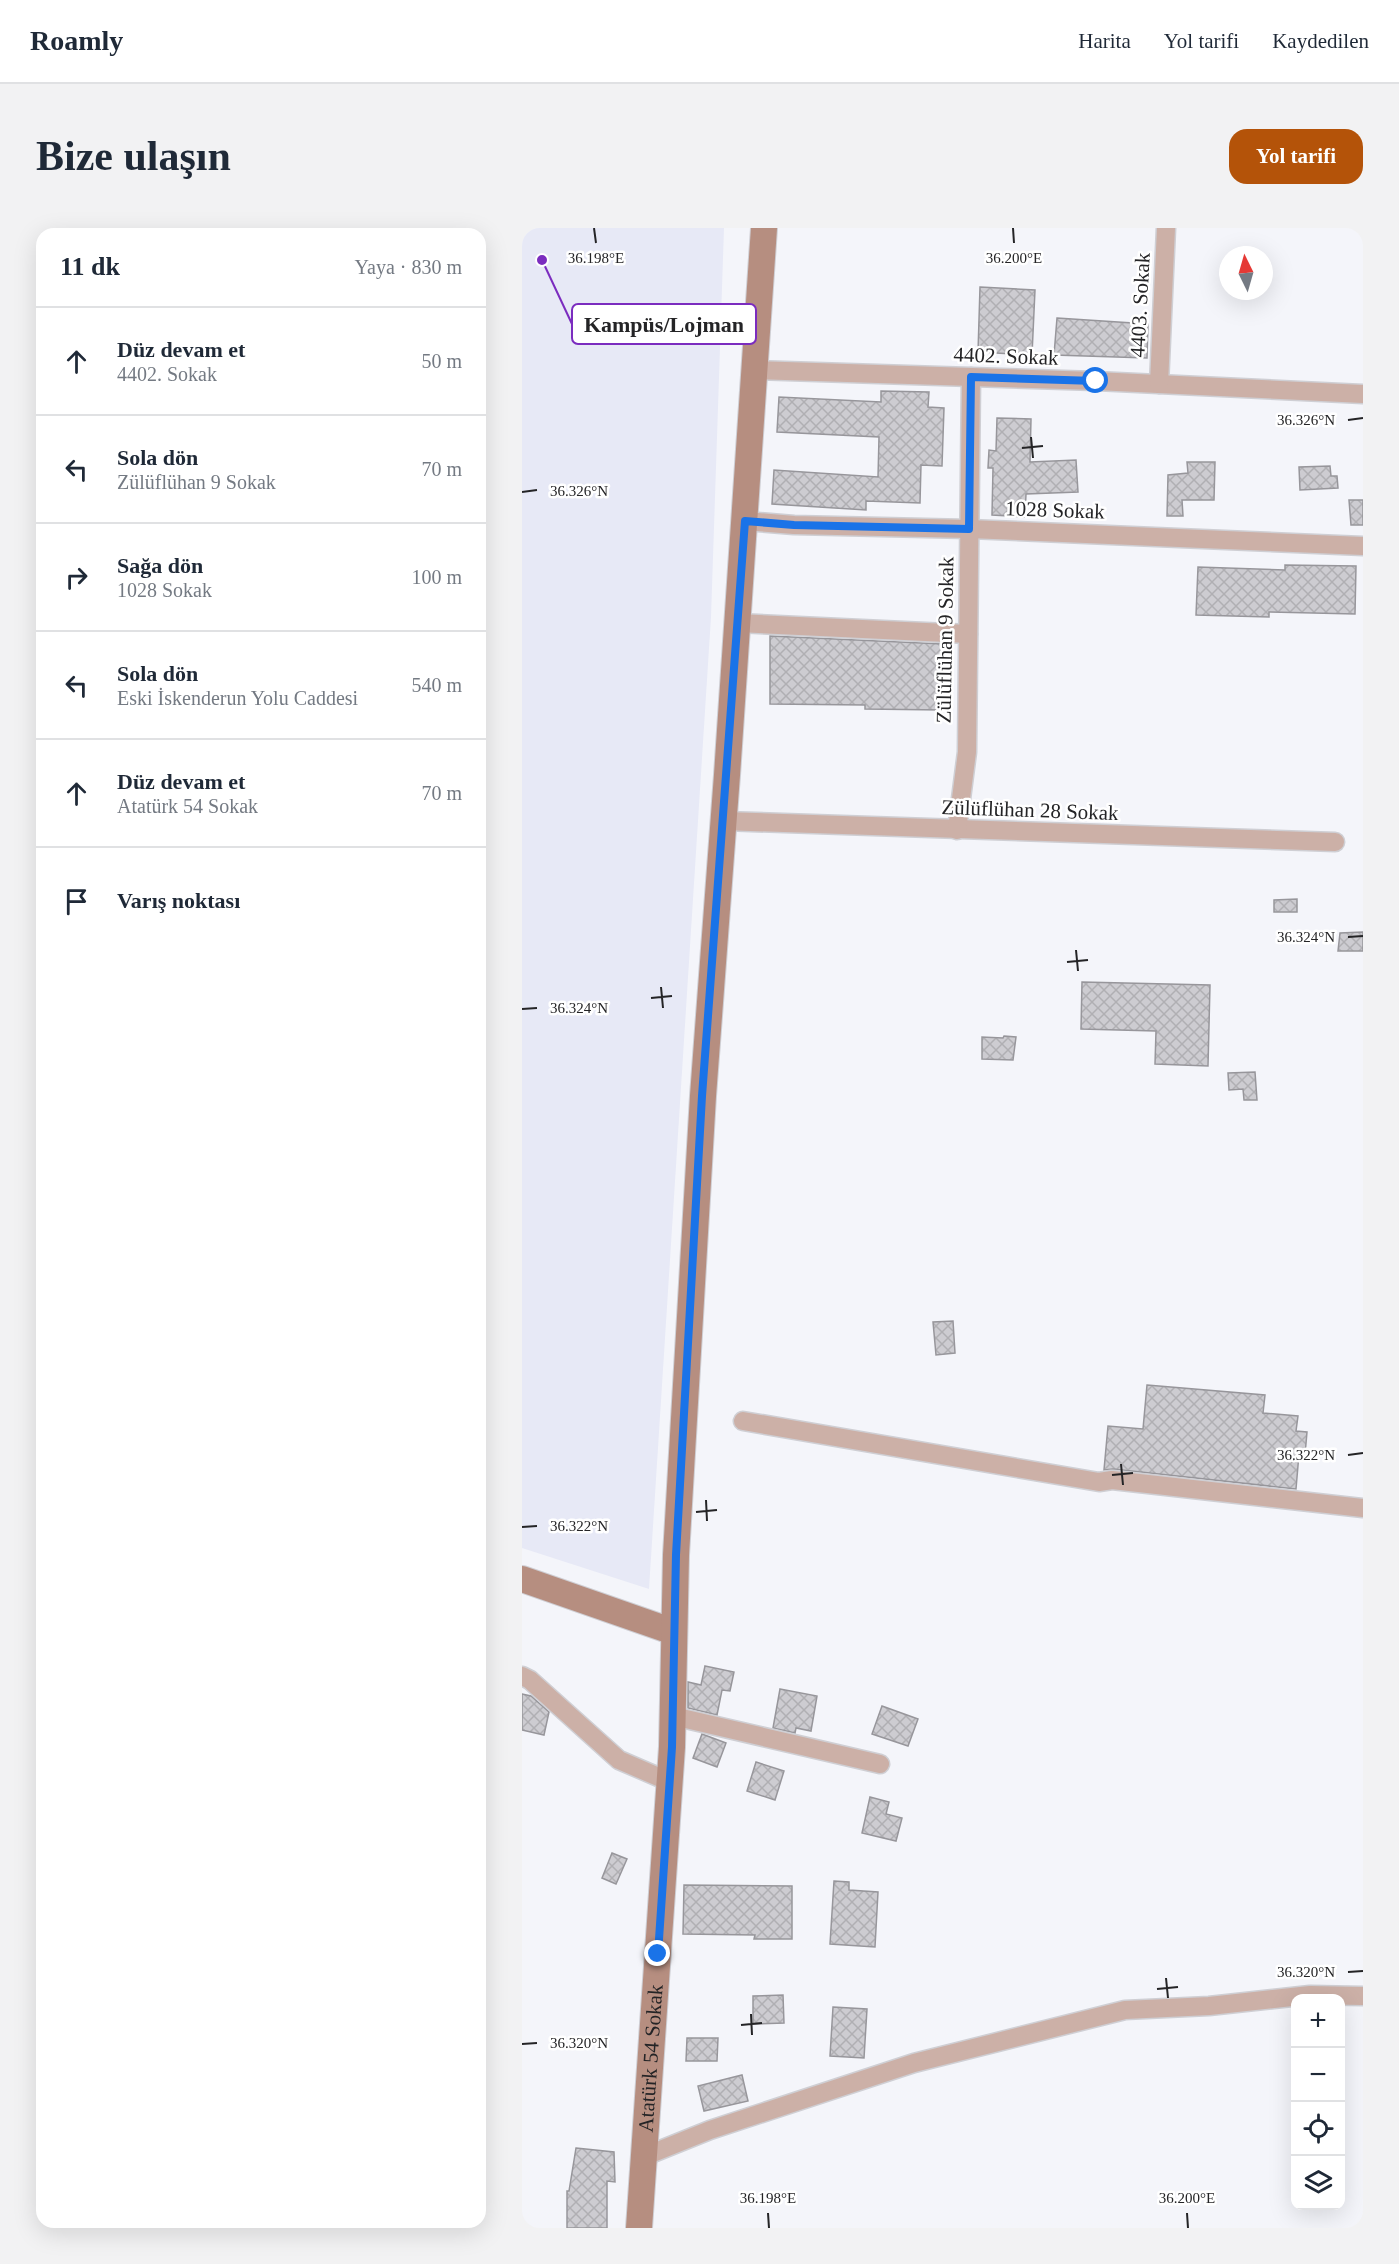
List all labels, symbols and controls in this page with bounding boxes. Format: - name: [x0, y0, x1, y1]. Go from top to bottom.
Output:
- text: Roamly: [30, 25, 123, 56]
- text: Harita: [1078, 29, 1131, 53]
- text: Yol tarifi: [1164, 29, 1239, 53]
- text: Kaydedilen: [1272, 29, 1369, 53]
- button: Yol tarifi: [1229, 129, 1363, 184]
- text: Bize ulaşın: [36, 133, 231, 179]
- north arrow: [1219, 246, 1273, 300]
- text: 36.198°E: [568, 250, 624, 266]
- text: 36.200°E: [986, 250, 1042, 266]
- street label: 4403. Sokak: [1125, 251, 1155, 358]
- text: 11 dk: [60, 252, 120, 281]
- text: Yaya · 830 m: [355, 256, 462, 278]
- callout: Kampüs/Lojman: [572, 304, 756, 344]
- text: Kampüs/Lojman: [584, 312, 744, 337]
- text: Düz devam et: [117, 337, 245, 362]
- street label: 4402. Sokak: [953, 342, 1059, 370]
- icon: ahead: [60, 345, 93, 378]
- text: 50 m: [421, 350, 462, 372]
- text: 4402. Sokak: [117, 363, 217, 385]
- route start: [1082, 367, 1108, 393]
- text: 36.326°N: [1277, 412, 1335, 428]
- text: Sola dön: [117, 445, 198, 470]
- icon: left: [60, 453, 93, 486]
- text: 70 m: [421, 458, 462, 480]
- text: Zülüflühan 9 Sokak: [117, 471, 276, 493]
- text: 36.326°N: [550, 483, 608, 499]
- street label: 1028 Sokak: [1005, 496, 1106, 524]
- text: Sağa dön: [117, 553, 203, 578]
- street label: Zülüflühan 9 Sokak: [932, 556, 958, 724]
- icon: right: [60, 561, 93, 594]
- text: 100 m: [411, 566, 462, 588]
- text: 1028 Sokak: [117, 579, 212, 601]
- text: Sola dön: [117, 661, 198, 686]
- icon: left: [60, 669, 93, 702]
- text: 540 m: [411, 674, 462, 696]
- text: Eski İskenderun Yolu Caddesi: [117, 687, 358, 709]
- text: Düz devam et: [117, 769, 245, 794]
- icon: ahead: [60, 777, 93, 810]
- text: 70 m: [421, 782, 462, 804]
- text: Atatürk 54 Sokak: [117, 795, 258, 817]
- street label: Zülüflühan 28 Sokak: [941, 795, 1120, 825]
- icon: arrive: [60, 885, 93, 918]
- text: Varış noktası: [117, 888, 240, 913]
- text: 36.324°N: [1277, 929, 1335, 945]
- text: 36.324°N: [550, 1000, 608, 1016]
- text: 36.322°N: [1277, 1447, 1335, 1463]
- text: 36.322°N: [550, 1518, 608, 1534]
- route end: [644, 1940, 670, 1966]
- text: 36.320°N: [1277, 1964, 1335, 1980]
- street label: Atatürk 54 Sokak: [634, 1983, 668, 2133]
- map controls: [1291, 1994, 1345, 2210]
- button: +: [1291, 1994, 1345, 2048]
- text: 36.320°N: [550, 2035, 608, 2051]
- button: −: [1291, 2048, 1345, 2102]
- button: locate: [1291, 2102, 1345, 2156]
- button: layers: [1291, 2156, 1345, 2210]
- text: 36.198°E: [740, 2190, 796, 2206]
- text: 36.200°E: [1159, 2190, 1215, 2206]

